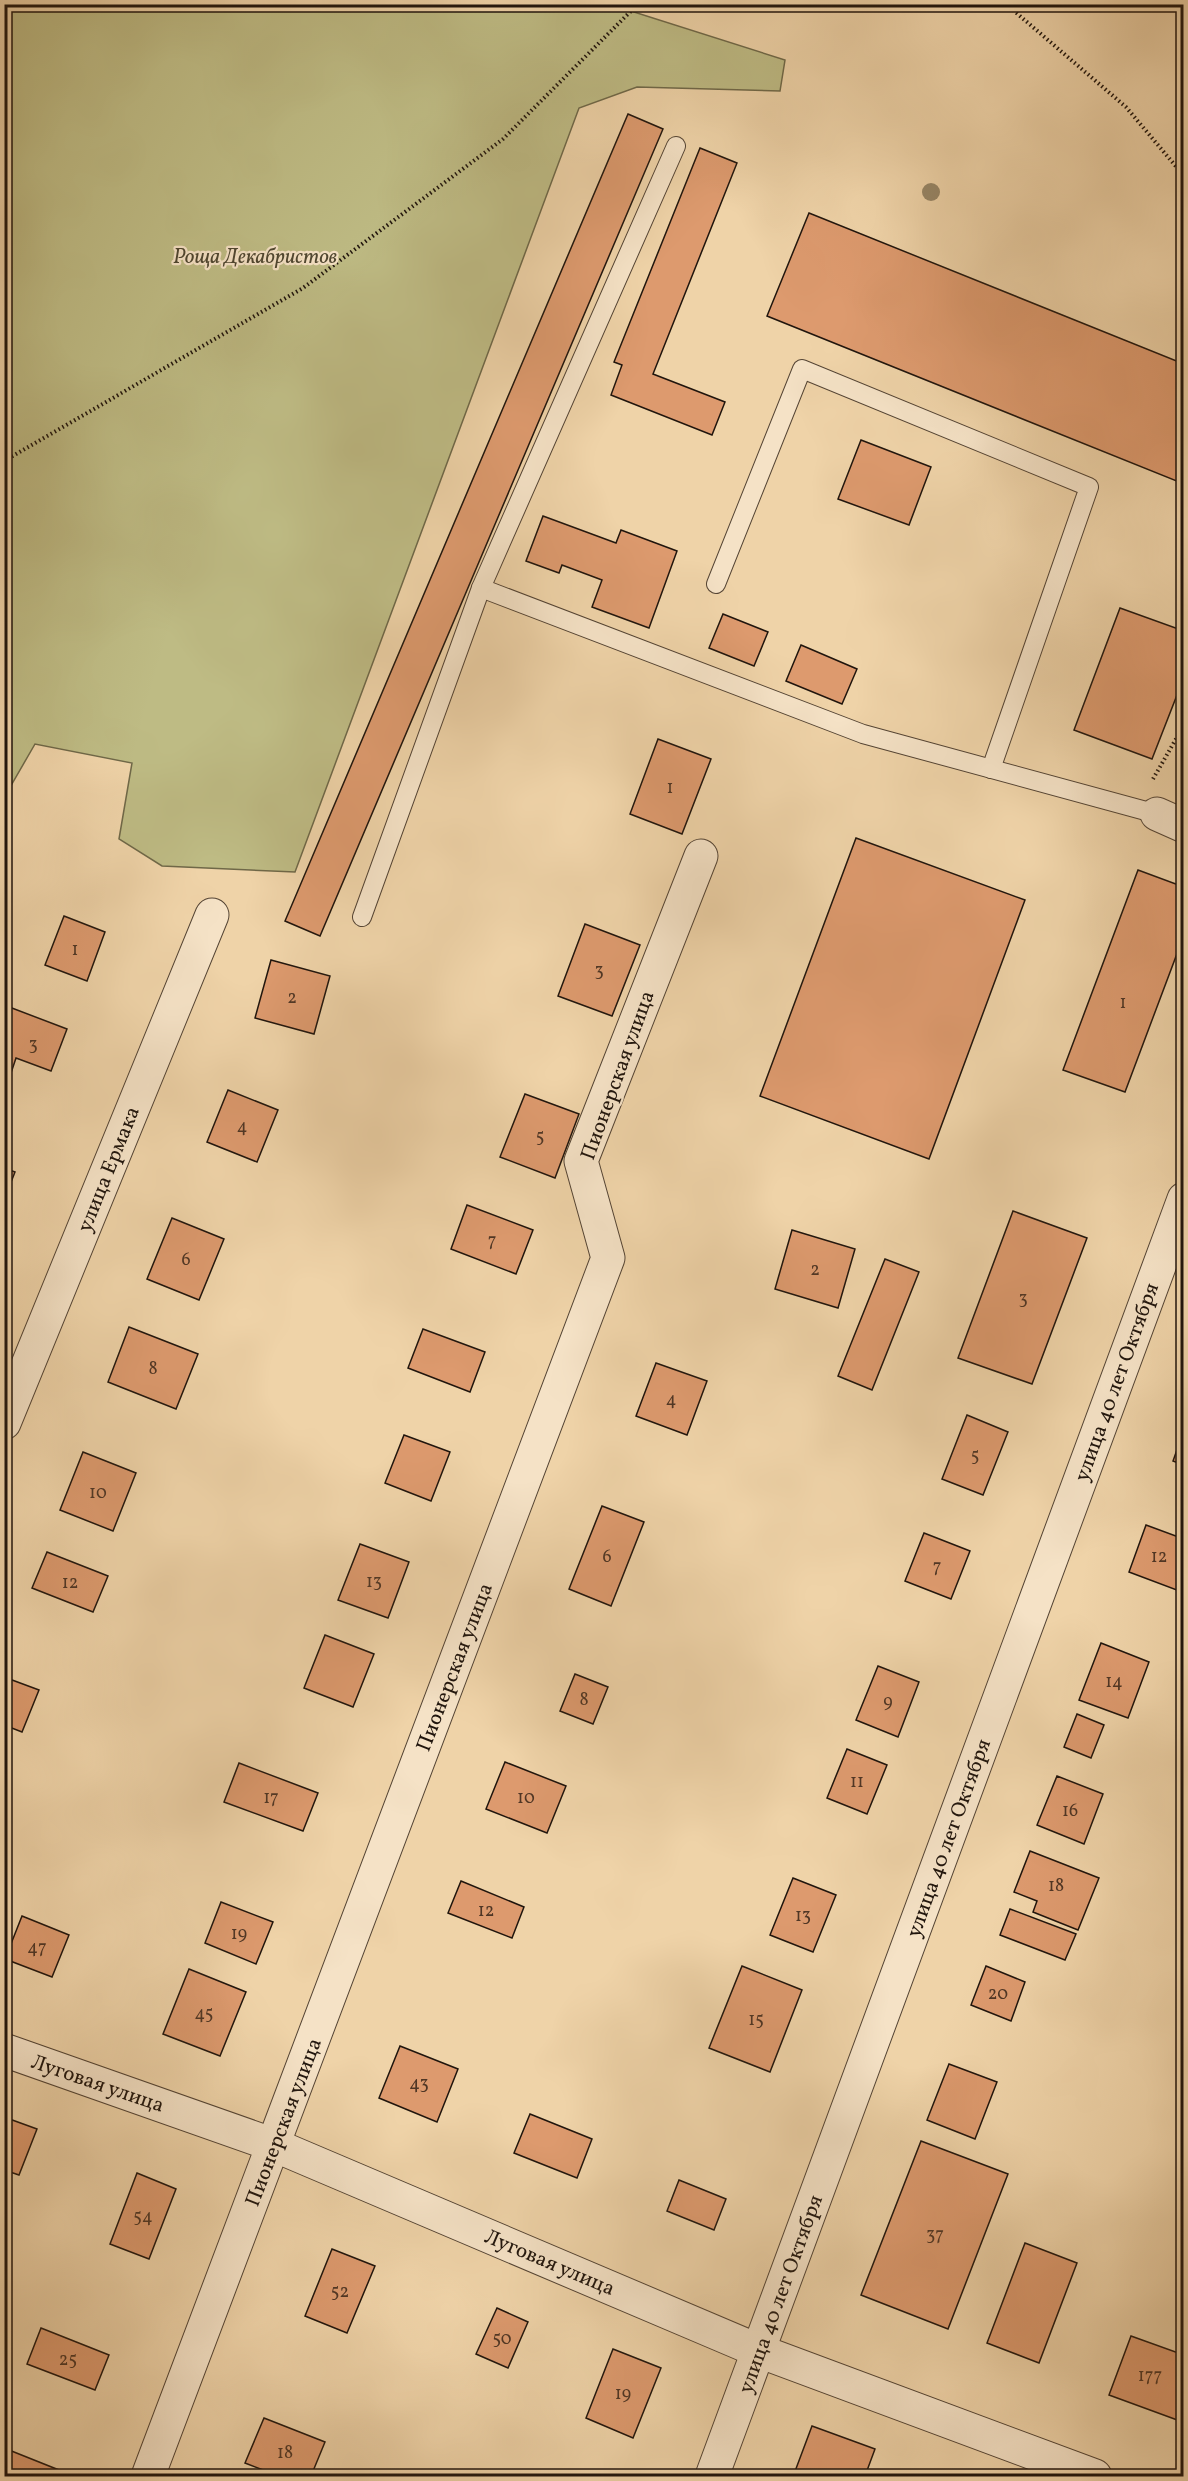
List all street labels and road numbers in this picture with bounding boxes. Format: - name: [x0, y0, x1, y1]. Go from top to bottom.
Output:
- street label: Пионерская улица: [574, 987, 663, 1164]
- street label: улица Ермака: [71, 1102, 148, 1237]
- street label: улица 40 лет Октября: [1068, 1279, 1167, 1486]
- street label: Пионерская улица: [410, 1579, 501, 1756]
- street label: улица 40 лет Октября: [900, 1735, 999, 1942]
- street label: Пионерская улица: [239, 2034, 330, 2211]
- street label: Луговая улица: [27, 2048, 168, 2121]
- street label: улица 40 лет Октября: [732, 2191, 831, 2398]
- street label: Луговая улица: [480, 2223, 619, 2304]

